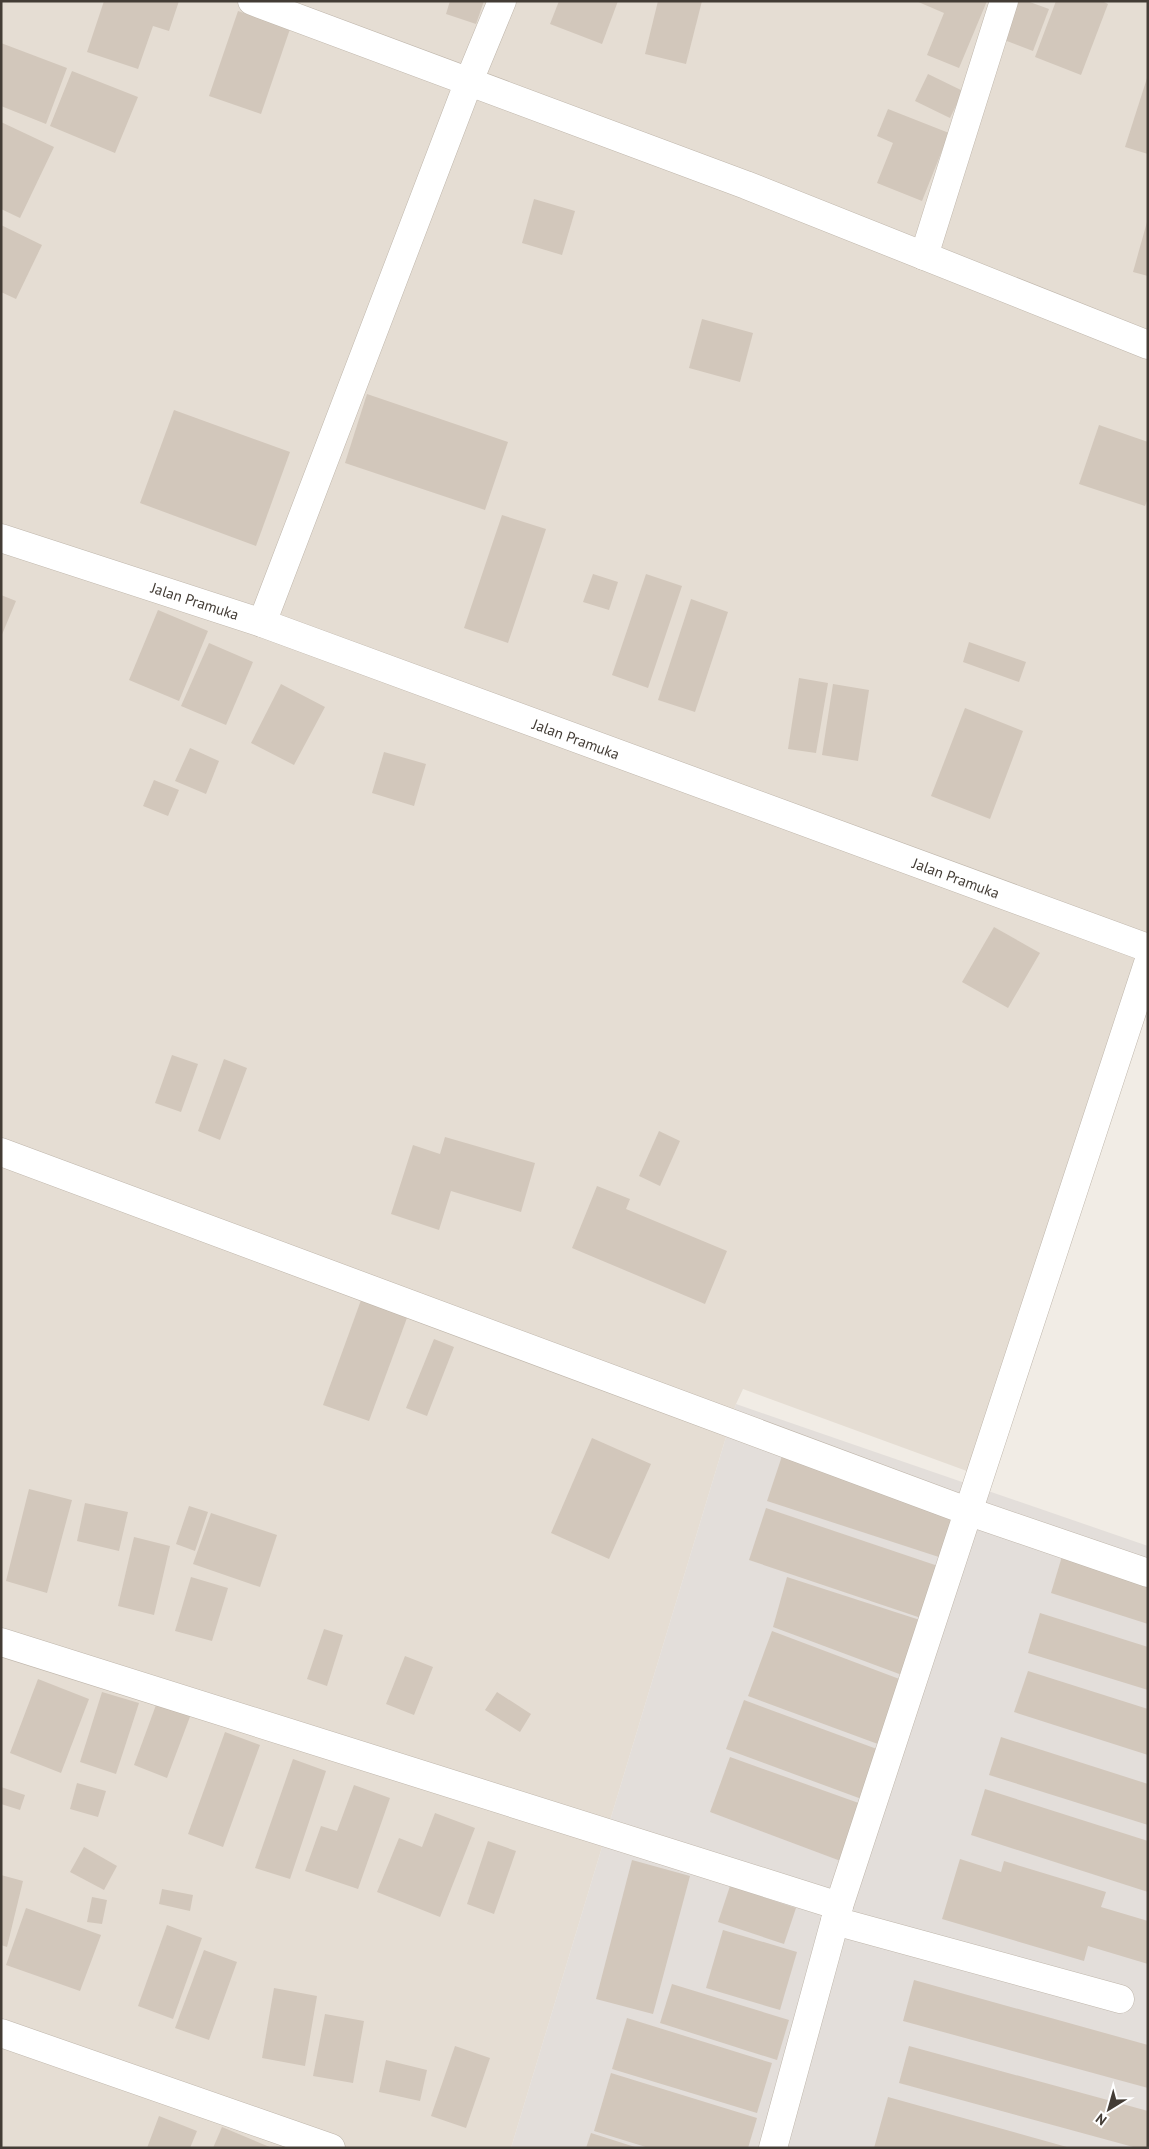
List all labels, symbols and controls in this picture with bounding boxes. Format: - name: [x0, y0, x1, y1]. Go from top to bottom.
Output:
- street label: Jalan Pramuka: [148, 578, 241, 624]
- street label: Jalan Pramuka: [529, 714, 622, 764]
- street label: Jalan Pramuka: [909, 853, 1002, 903]
- north arrow: [1084, 2084, 1134, 2134]
- text: N: [1092, 2109, 1110, 2129]

